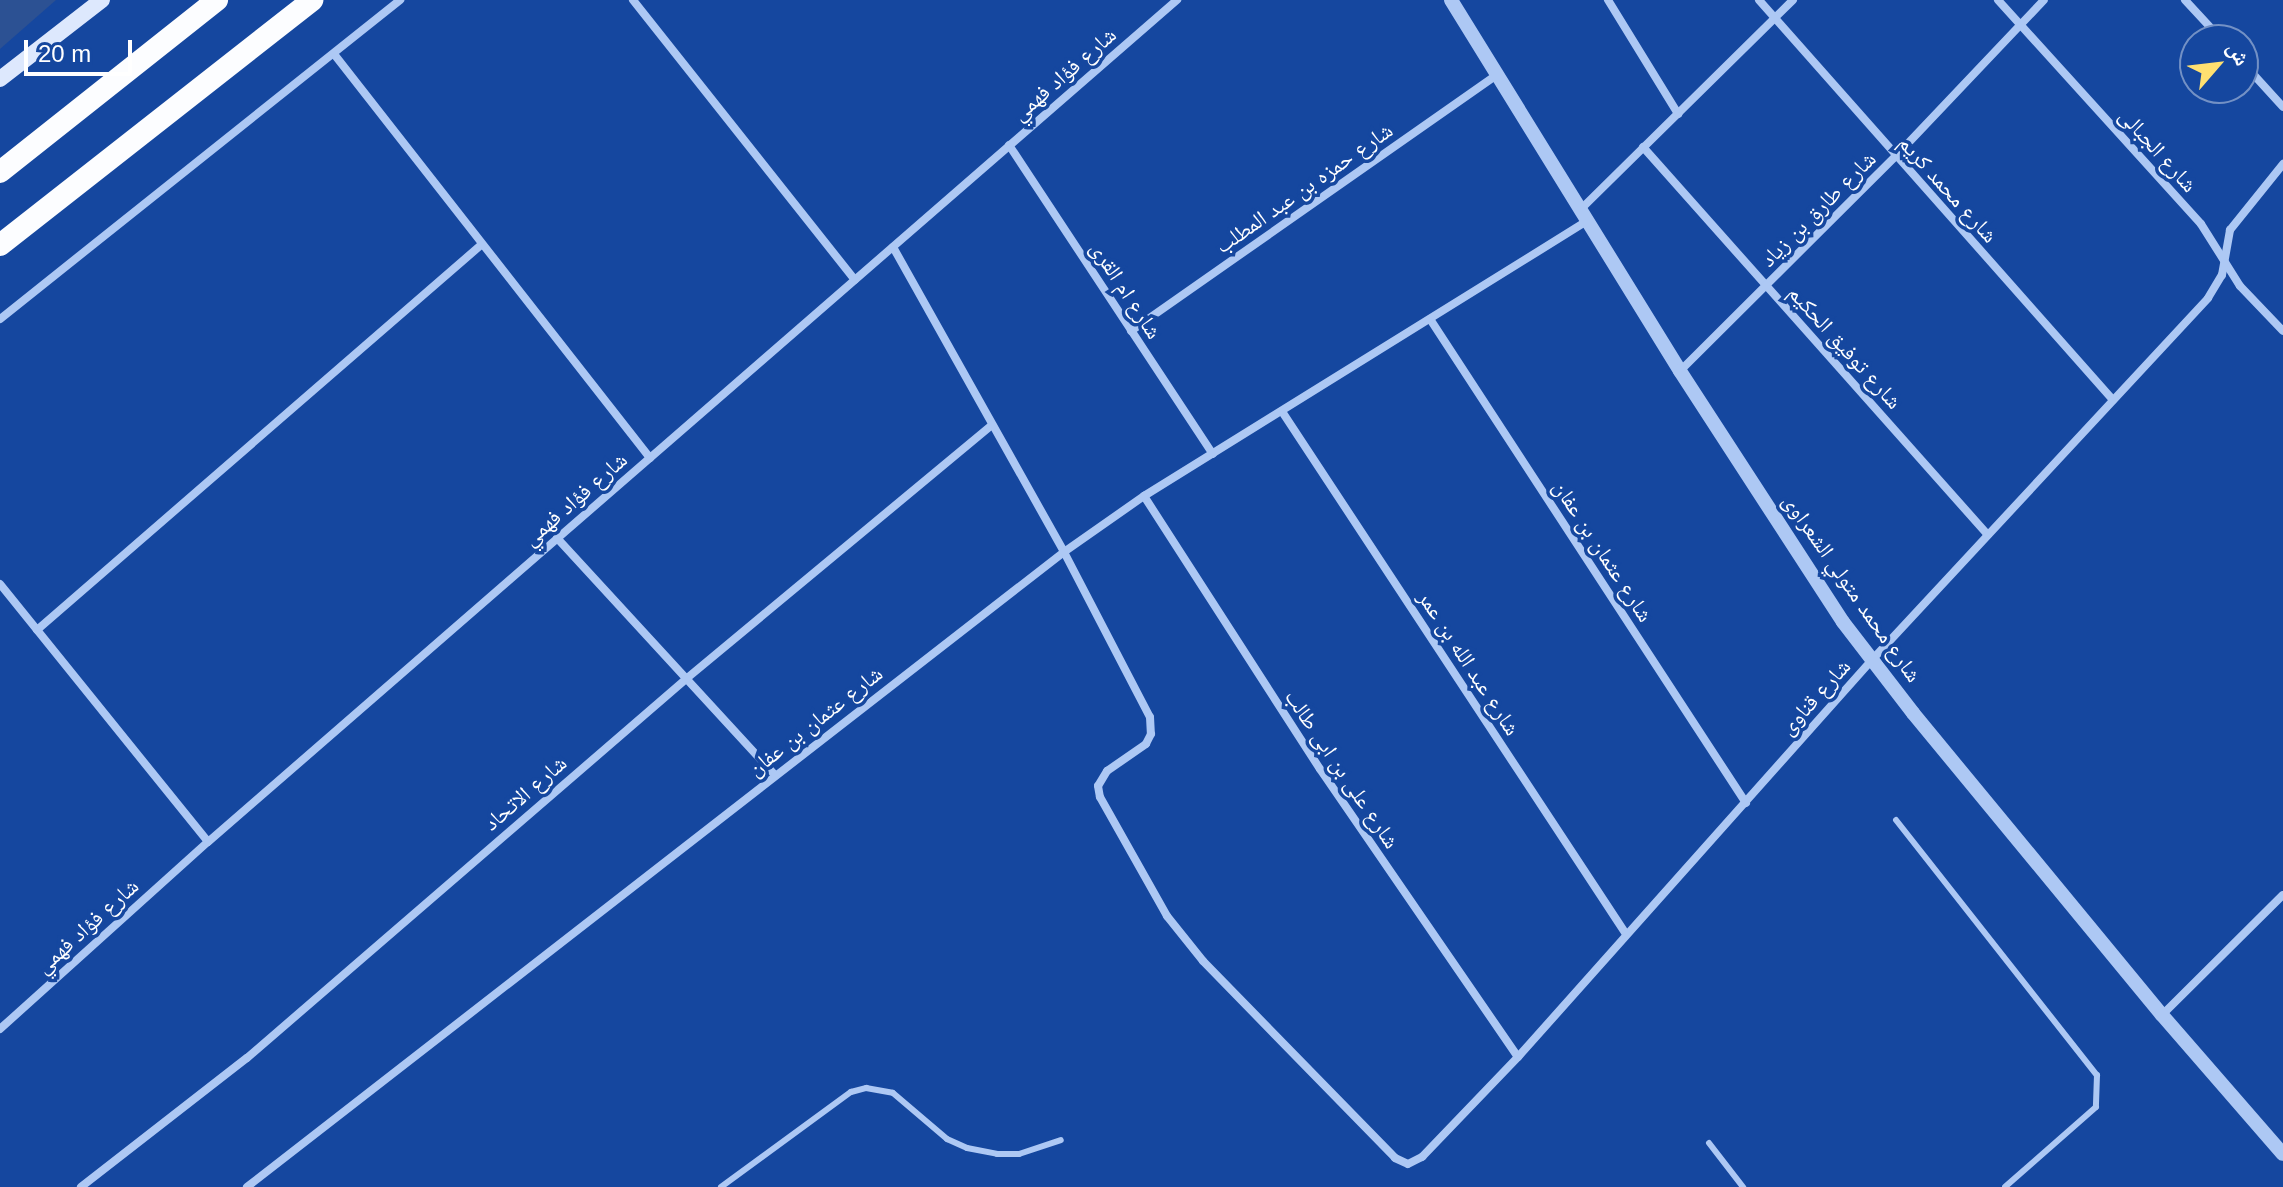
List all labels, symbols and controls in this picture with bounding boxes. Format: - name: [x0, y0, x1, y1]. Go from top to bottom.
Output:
- street label: شارع فؤاد فهمي: [1006, 21, 1122, 127]
- scale bar: [28, 24, 136, 74]
- north arrow: [2179, 24, 2259, 104]
- text: ش: [2222, 37, 2255, 70]
- text: 20 m: [38, 40, 91, 67]
- street label: شارع الجبالى: [2113, 102, 2203, 198]
- street label: شارع حمزه بن عبد المطلب: [1210, 117, 1398, 259]
- street label: شارع محمد كريم: [1893, 130, 2003, 248]
- street label: شارع طارق بن زياد: [1755, 146, 1881, 272]
- street label: شارع ام القرى: [1085, 236, 1167, 344]
- street label: شارع توفيق الحكيم: [1783, 280, 1907, 414]
- street label: شارع فؤاد فهمي: [517, 446, 633, 552]
- street label: شارع عثمان بن عفان: [1547, 475, 1659, 627]
- street label: شارع محمد متولي الشعراوى: [1777, 489, 1927, 687]
- street label: شارع عبد الله بن عمر: [1412, 586, 1526, 740]
- street label: شارع قناوى: [1774, 654, 1856, 740]
- street label: شارع عثمان بن عفان: [742, 660, 888, 782]
- street label: شارع على بن ابى طالب: [1279, 685, 1405, 853]
- street label: شارع الاتحاد: [478, 750, 572, 836]
- street label: شارع فؤاد فهمي: [30, 873, 144, 979]

